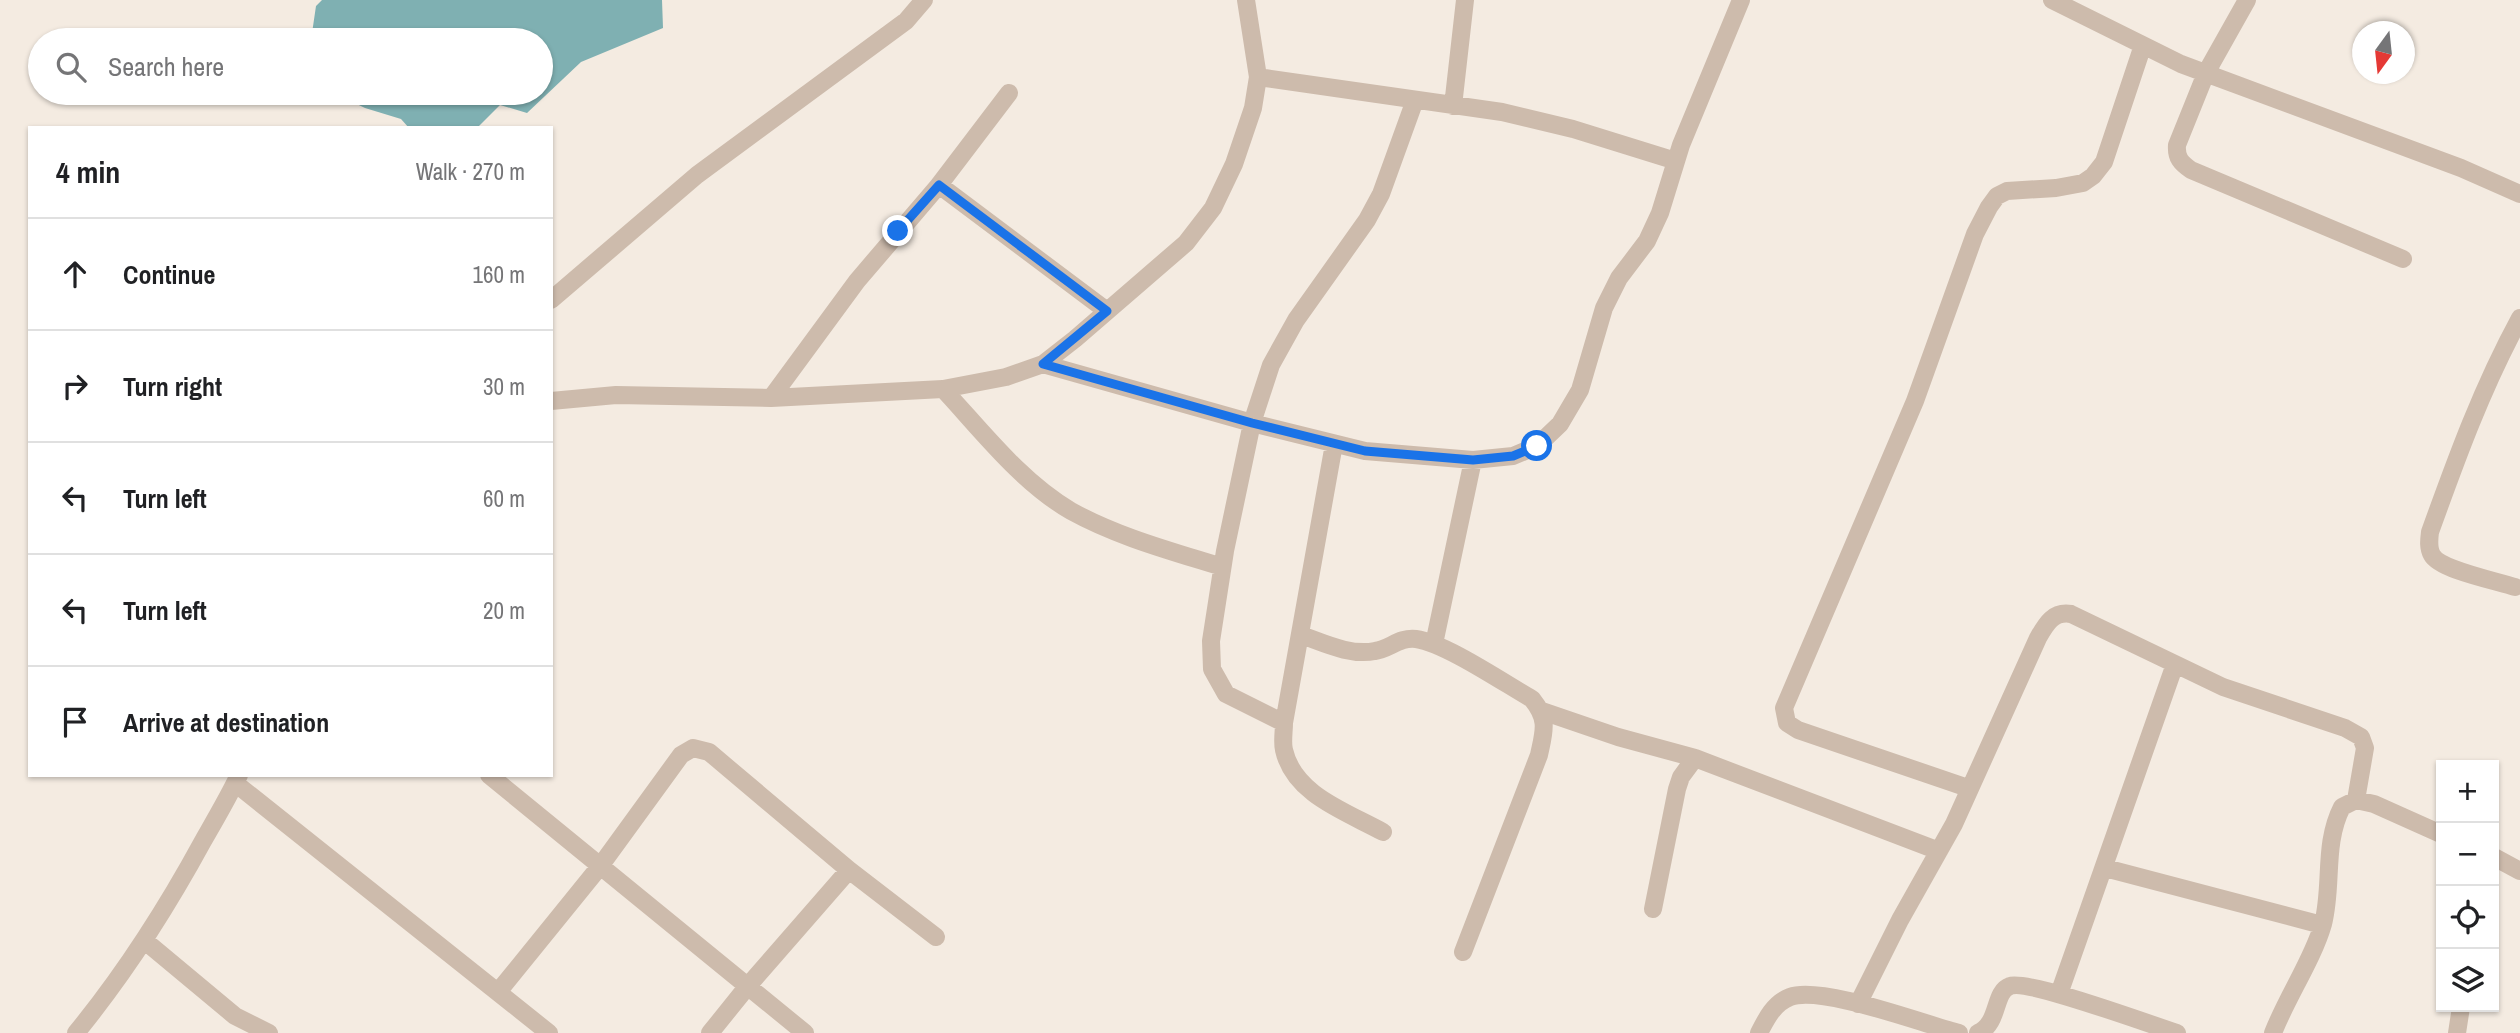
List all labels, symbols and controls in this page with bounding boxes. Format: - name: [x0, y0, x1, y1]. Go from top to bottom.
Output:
- north arrow: [2352, 21, 2415, 84]
- search box: [28, 28, 553, 105]
- icon: search: [52, 48, 90, 86]
- text: Search here: [108, 49, 224, 84]
- text: 4 min: [56, 152, 120, 192]
- text: Walk · 270 m: [416, 156, 525, 187]
- route end: [882, 215, 913, 246]
- icon: ahead: [56, 255, 94, 293]
- text: Continue: [123, 257, 215, 292]
- text: 160 m: [473, 259, 525, 290]
- icon: right: [56, 367, 94, 405]
- text: Turn right: [123, 369, 222, 404]
- text: 30 m: [483, 371, 525, 402]
- route start: [1521, 430, 1552, 461]
- icon: left: [56, 479, 94, 517]
- text: Turn left: [123, 481, 207, 516]
- text: 60 m: [483, 483, 525, 514]
- icon: left: [56, 591, 94, 629]
- text: Turn left: [123, 593, 207, 628]
- text: 20 m: [483, 595, 525, 626]
- icon: arrive: [56, 703, 94, 741]
- text: Arrive at destination: [123, 705, 329, 740]
- map controls: [2436, 760, 2499, 1012]
- button: +: [2436, 760, 2499, 823]
- button: −: [2436, 823, 2499, 886]
- button: locate: [2436, 886, 2499, 949]
- button: layers: [2436, 949, 2499, 1012]

